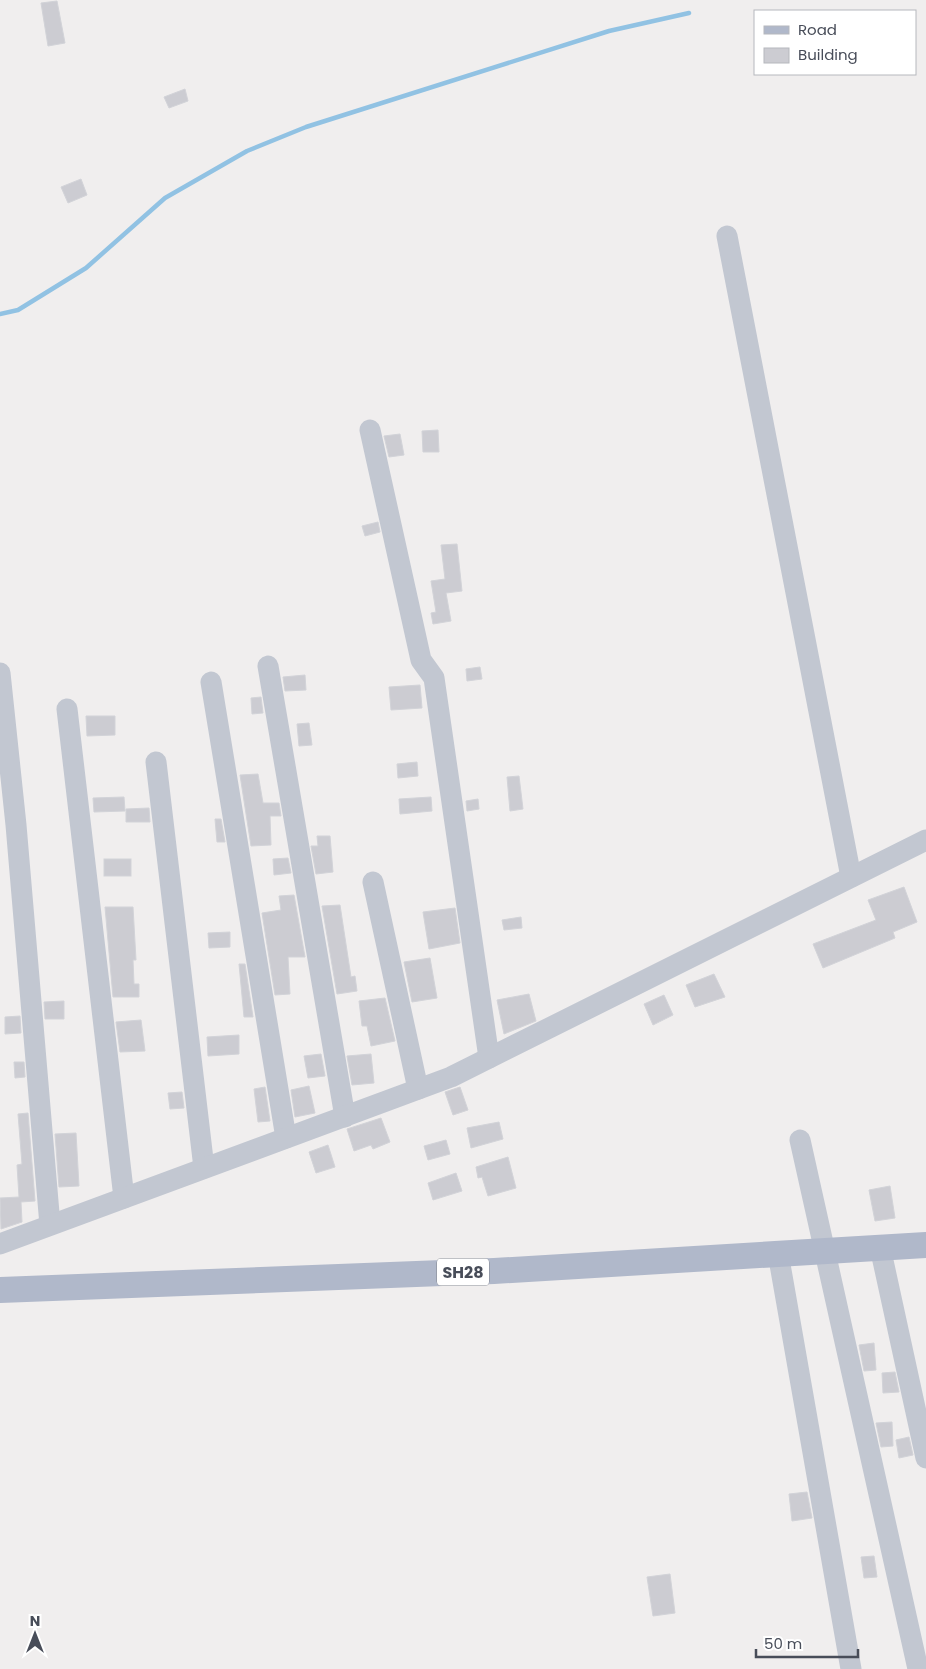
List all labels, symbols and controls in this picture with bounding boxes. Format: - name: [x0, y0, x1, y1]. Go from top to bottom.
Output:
- legend: [754, 10, 916, 75]
- text: Road: [798, 19, 837, 40]
- text: Building: [798, 44, 858, 65]
- road number: SH28: [437, 1258, 489, 1286]
- north arrow: [10, 1609, 60, 1659]
- text: N: [30, 1611, 40, 1631]
- scale bar: [756, 1626, 858, 1658]
- text: 50 m: [764, 1633, 802, 1654]

